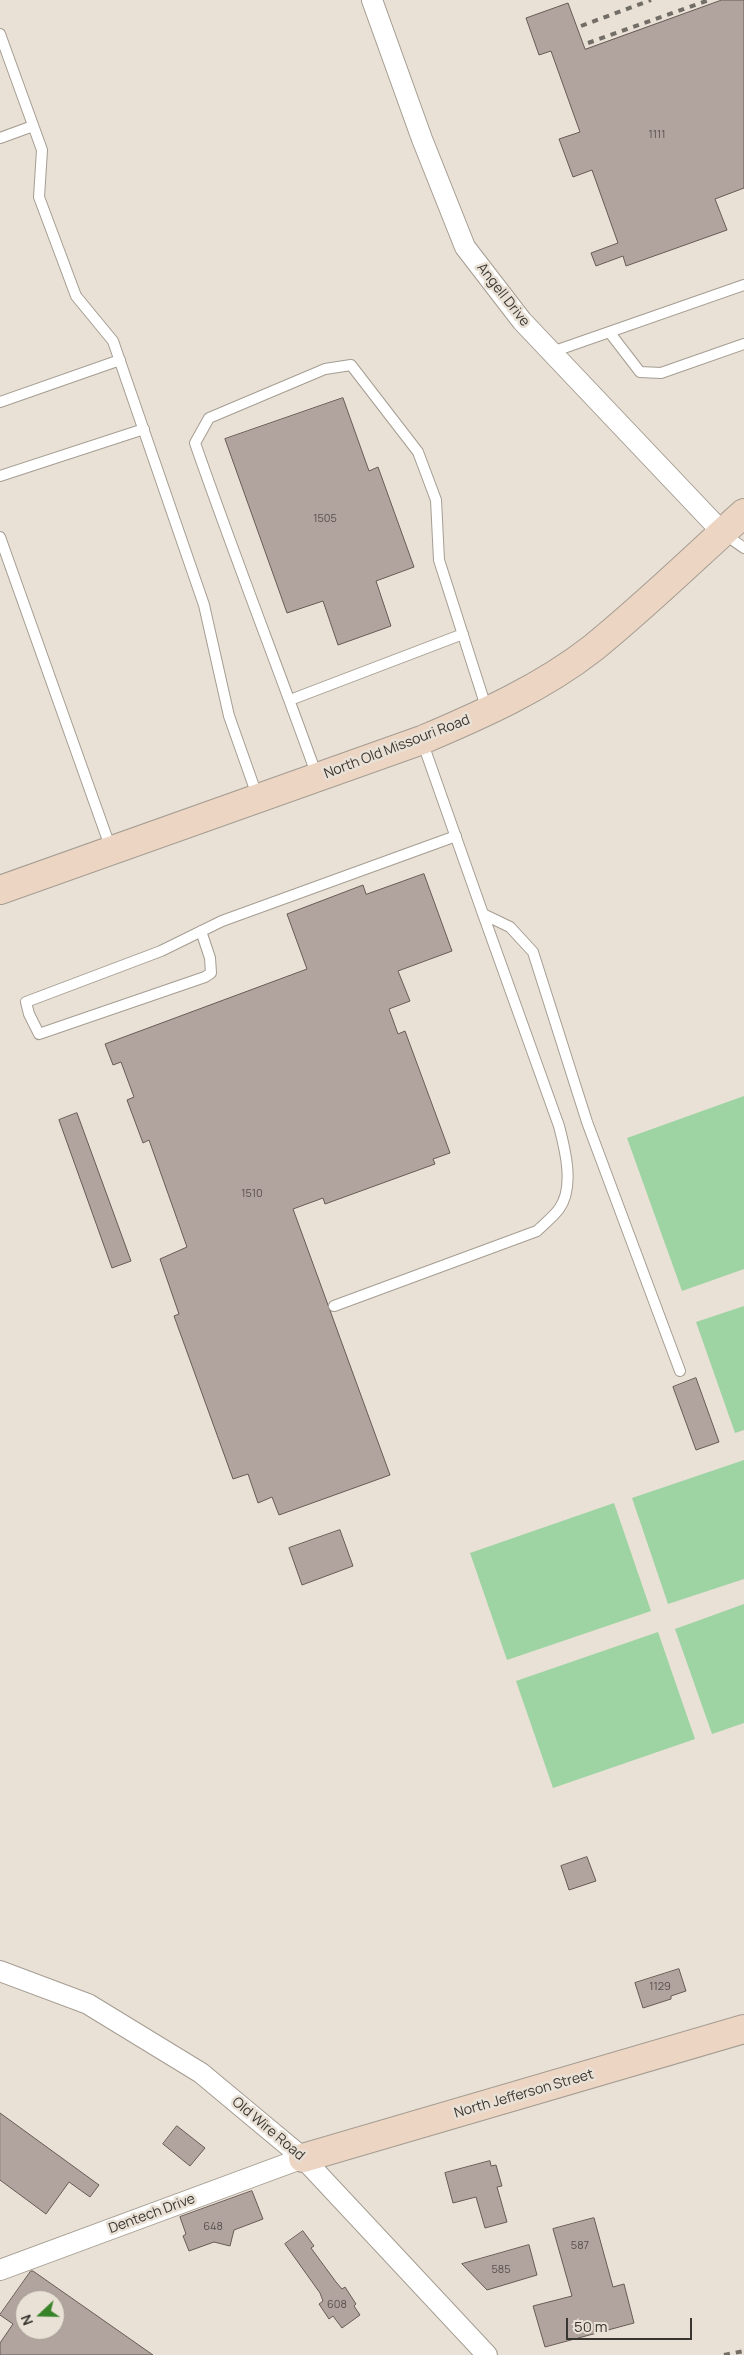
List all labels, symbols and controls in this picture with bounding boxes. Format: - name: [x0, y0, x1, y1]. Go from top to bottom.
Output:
- house number: 1111: [648, 128, 666, 142]
- street label: Angell Drive: [473, 260, 533, 330]
- house number: 1505: [313, 512, 337, 526]
- street label: North Old Missouri Road: [322, 711, 472, 783]
- house number: 1510: [241, 1187, 263, 1201]
- house number: 1129: [649, 1980, 671, 1994]
- street label: North Jefferson Street: [452, 2066, 596, 2122]
- street label: Old Wire Road: [228, 2094, 308, 2164]
- street label: Dentech Drive: [106, 2191, 198, 2237]
- house number: 648: [203, 2220, 223, 2234]
- house number: 587: [571, 2239, 589, 2253]
- house number: 585: [491, 2263, 511, 2277]
- north arrow: [15, 2290, 65, 2340]
- house number: 608: [327, 2298, 347, 2312]
- scale bar: [569, 2308, 695, 2340]
- text: N: [16, 2312, 37, 2328]
- text: 50 m: [574, 2316, 608, 2337]

